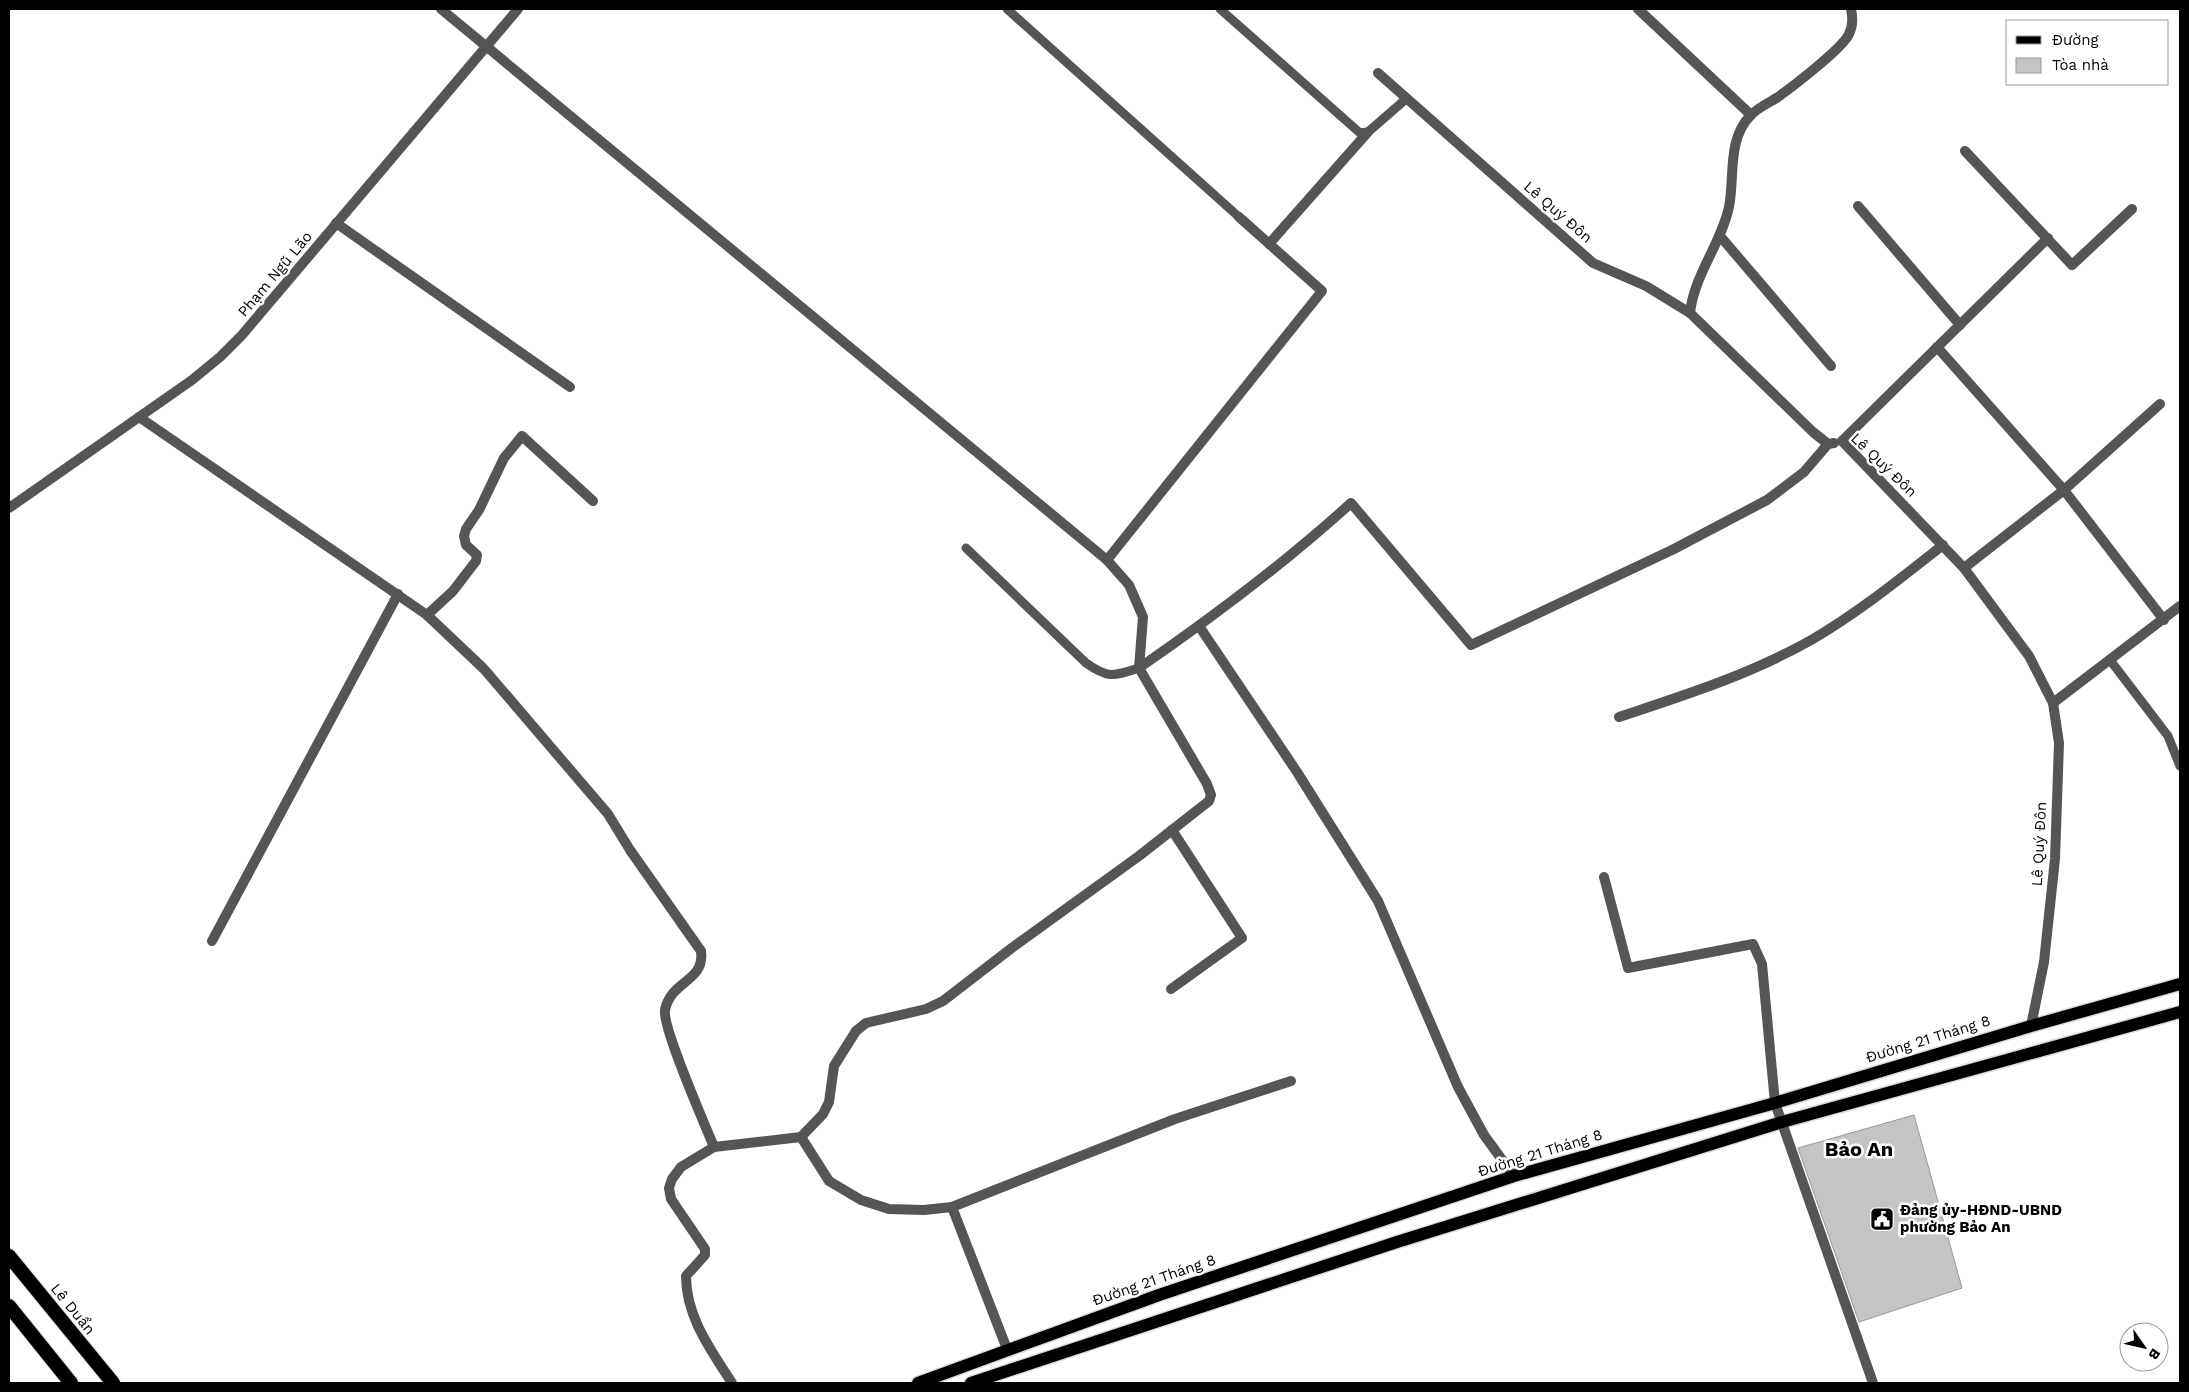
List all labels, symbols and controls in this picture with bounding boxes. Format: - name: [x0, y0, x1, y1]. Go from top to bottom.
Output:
- legend: [2006, 20, 2169, 85]
- text: Đường: [2052, 31, 2099, 49]
- text: Tòa nhà: [2052, 56, 2109, 74]
- street label: Lê Quý Đôn: [1520, 177, 1596, 247]
- street label: Phạm Ngũ Lão: [234, 228, 316, 320]
- street label: Lê Quý Đôn: [1847, 429, 1921, 501]
- street label: Lê Quý Đôn: [2028, 801, 2050, 887]
- street label: Đường 21 Tháng 8: [1864, 1012, 1992, 1066]
- street label: Đường 21 Tháng 8: [1476, 1126, 1604, 1180]
- district label: Bảo An: [1825, 1137, 1893, 1161]
- place label: Đảng ủy-HĐND-UBND phường Bảo An: [1900, 1201, 2062, 1236]
- public building icon: Đảng ủy-HĐND-UBND phường Bảo An: [1869, 1206, 1895, 1232]
- street label: Đường 21 Tháng 8: [1090, 1250, 1218, 1310]
- street label: Lê Duẩn: [47, 1280, 99, 1338]
- north arrow: [2119, 1322, 2169, 1372]
- text: B: [2145, 1346, 2164, 1363]

